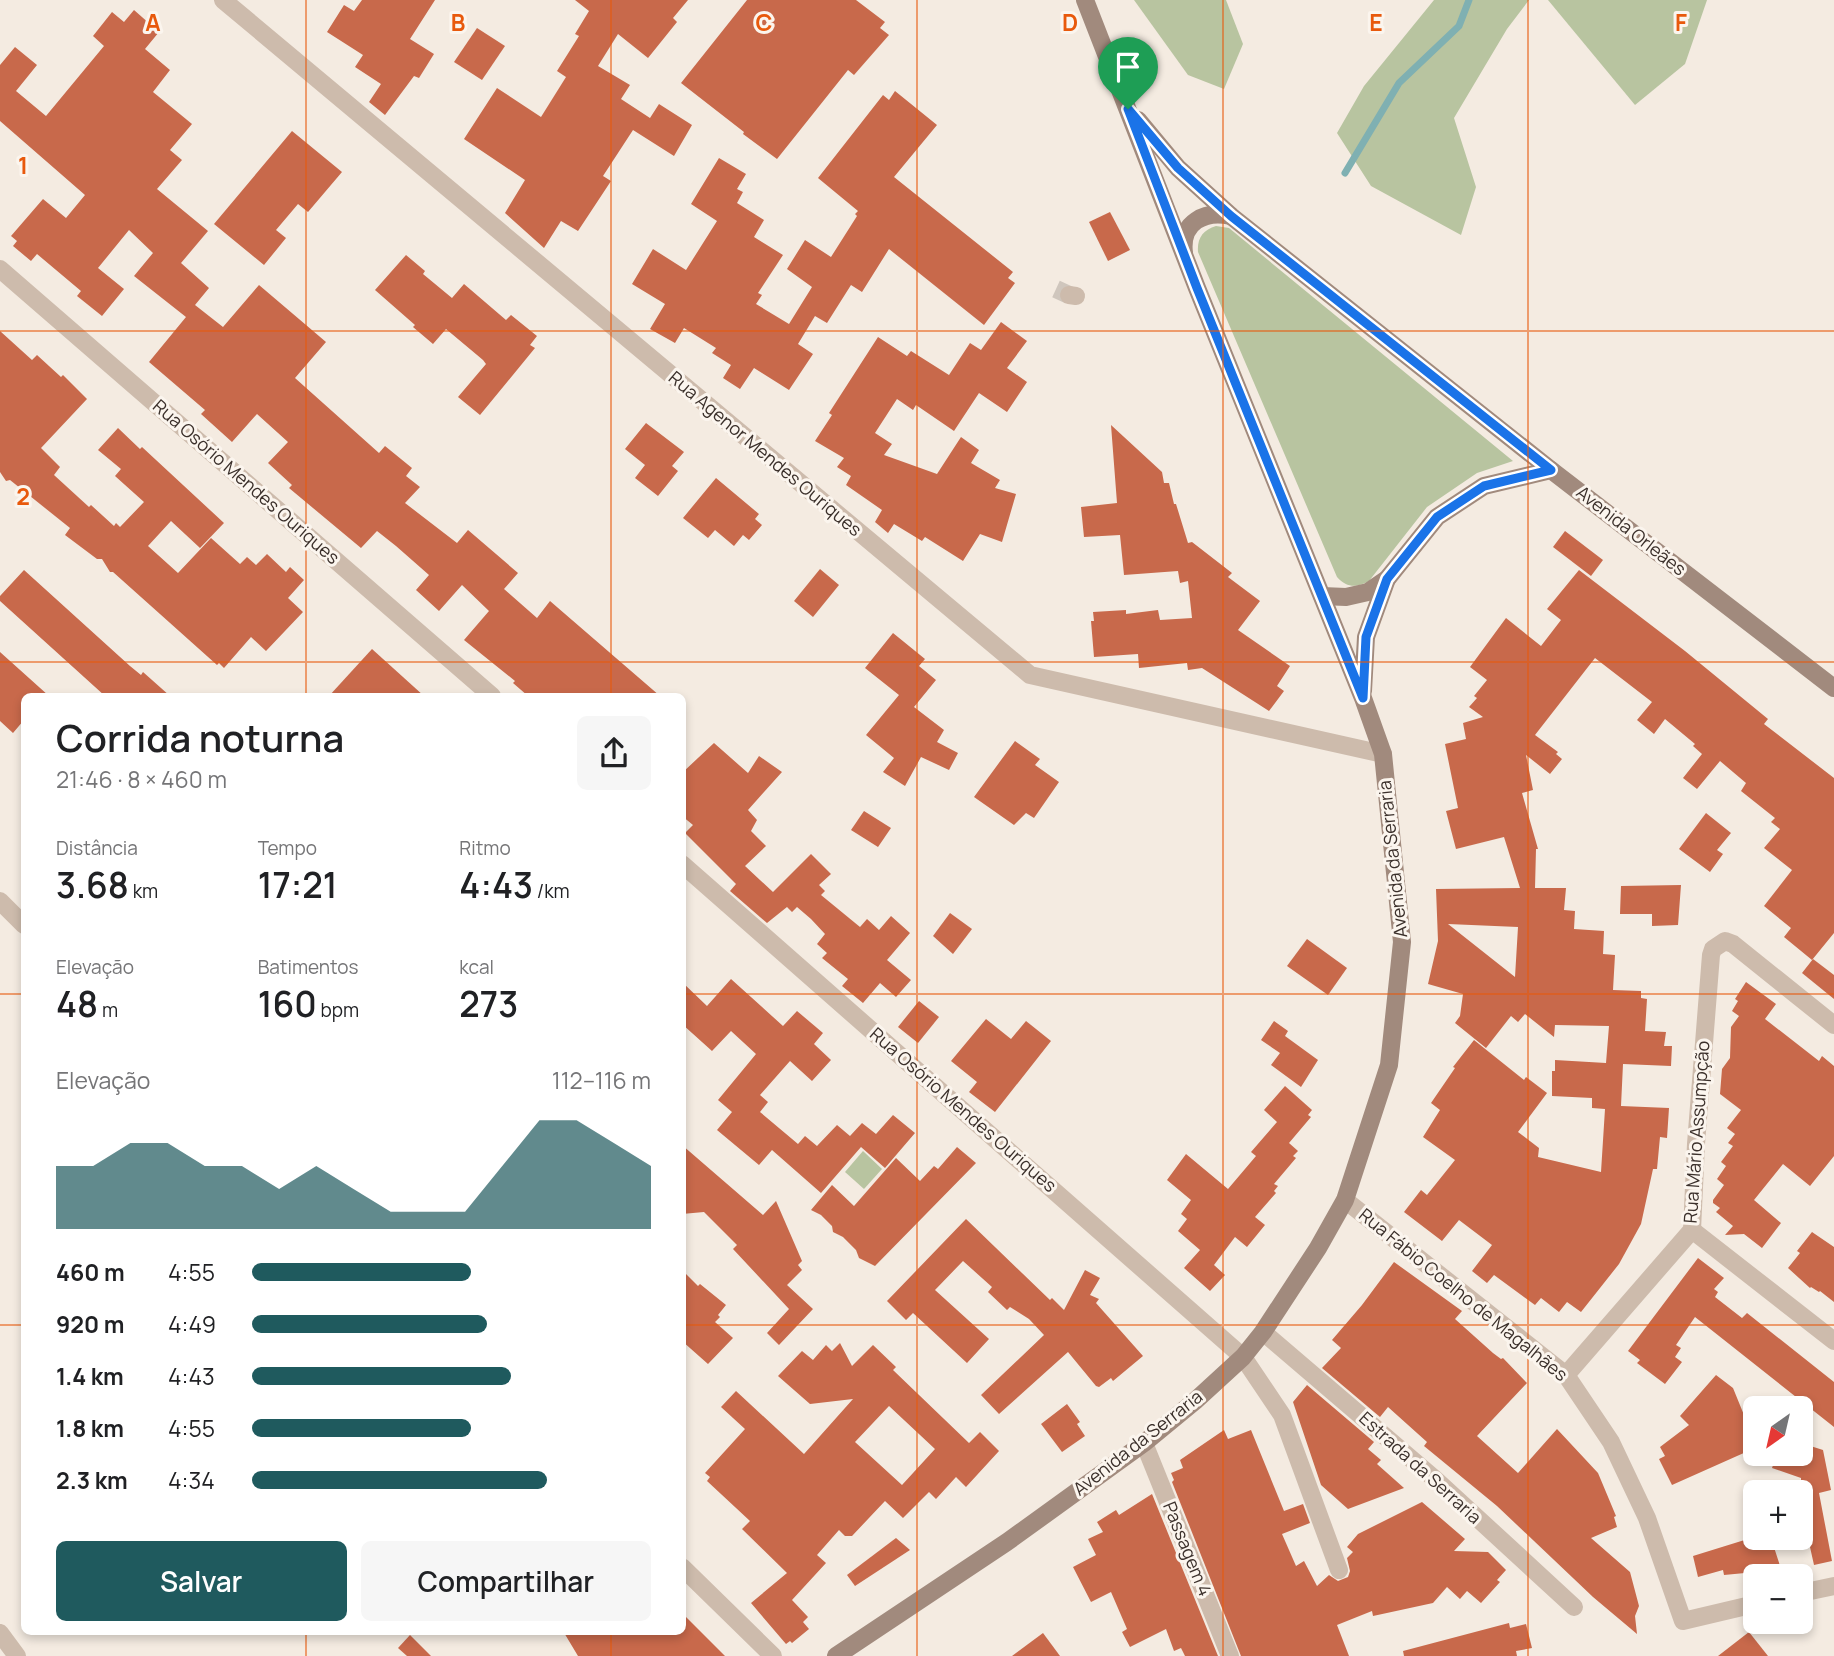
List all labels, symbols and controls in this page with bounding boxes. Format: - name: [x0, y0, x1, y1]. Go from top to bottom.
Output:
- text: A: [145, 6, 161, 38]
- text: B: [451, 6, 465, 38]
- text: C: [756, 6, 773, 38]
- text: D: [1062, 6, 1078, 38]
- text: E: [1369, 6, 1383, 38]
- text: F: [1675, 6, 1687, 38]
- pin: [1098, 37, 1158, 109]
- icon: arrive: [1109, 48, 1147, 86]
- text: 1: [18, 149, 28, 181]
- street label: Rua Agenor Mendes Ouriques: [664, 365, 867, 541]
- street label: Rua Osório Mendes Ouriques: [148, 394, 345, 569]
- text: 2: [16, 480, 30, 512]
- street label: Avenida Orleães: [1572, 480, 1691, 581]
- text: Corrida noturna: [56, 711, 344, 763]
- button: share: [577, 716, 651, 790]
- text: 21:46 · 8 × 460 m: [56, 763, 227, 795]
- street label: Avenida da Serraria: [1372, 779, 1412, 939]
- text: Distância: [56, 835, 138, 861]
- text: Tempo: [258, 835, 317, 861]
- text: Ritmo: [459, 835, 511, 861]
- text: 3.68: [56, 861, 129, 909]
- text: 17:21: [258, 861, 338, 909]
- text: 4:43: [459, 861, 533, 909]
- text: km: [129, 878, 158, 904]
- text: /km: [533, 878, 570, 904]
- text: Elevação: [56, 954, 134, 980]
- text: Batimentos: [258, 954, 358, 980]
- text: kcal: [459, 954, 494, 980]
- text: 48: [56, 980, 98, 1028]
- text: 160: [258, 980, 317, 1028]
- text: 273: [459, 980, 518, 1028]
- text: m: [98, 997, 118, 1023]
- text: bpm: [317, 997, 359, 1023]
- street label: Rua Osório Mendes Ouriques: [865, 1022, 1062, 1197]
- street label: Rua Mário Assumpção: [1678, 1040, 1714, 1224]
- text: Elevação: [56, 1064, 150, 1096]
- text: 112–116 m: [552, 1064, 651, 1096]
- street label: Rua Fábio Coelho de Magalhães: [1354, 1202, 1573, 1386]
- text: 460 m: [56, 1256, 125, 1288]
- text: 4:55: [168, 1256, 215, 1288]
- text: 920 m: [56, 1308, 124, 1340]
- text: 4:49: [168, 1308, 216, 1340]
- text: 1.4 km: [56, 1360, 124, 1392]
- text: 4:43: [168, 1360, 215, 1392]
- street label: Avenida da Serraria: [1068, 1384, 1207, 1500]
- north arrow: [1743, 1396, 1813, 1466]
- map controls: [1743, 1396, 1813, 1634]
- street label: Estrada da Serraria: [1354, 1406, 1487, 1529]
- text: 1.8 km: [56, 1412, 124, 1444]
- text: 4:55: [168, 1412, 215, 1444]
- text: 2.3 km: [56, 1464, 128, 1496]
- text: 4:34: [168, 1464, 215, 1496]
- button: +: [1743, 1480, 1813, 1550]
- street label: Passagem 4: [1158, 1498, 1218, 1599]
- button: Salvar: [56, 1541, 347, 1621]
- button: Compartilhar: [361, 1541, 651, 1621]
- button: −: [1743, 1564, 1813, 1634]

